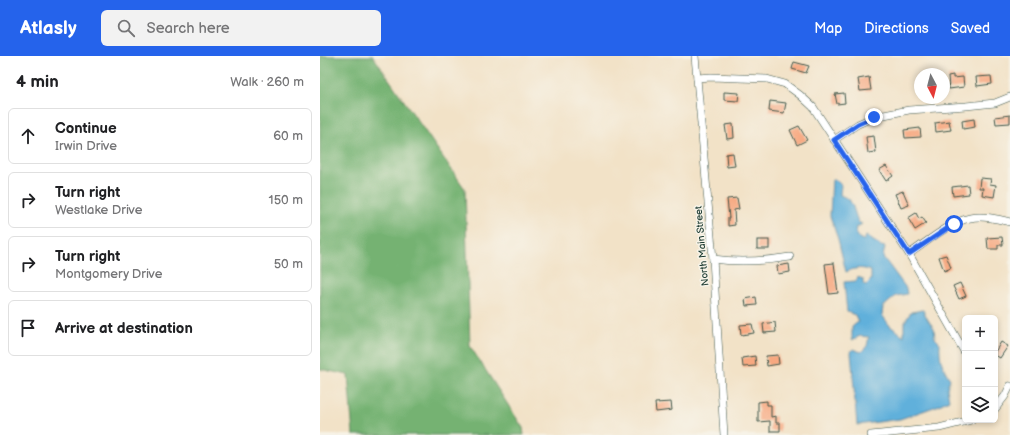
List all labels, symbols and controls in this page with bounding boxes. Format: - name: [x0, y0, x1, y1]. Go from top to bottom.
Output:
- search box: [101, 10, 381, 46]
- text: Atlasly: [20, 17, 77, 40]
- icon: search: [115, 17, 137, 39]
- text: Search here: [147, 19, 230, 38]
- text: Map: [814, 20, 842, 37]
- text: Directions: [864, 20, 929, 37]
- text: Saved: [951, 20, 990, 37]
- north arrow: [914, 68, 950, 104]
- text: 4 min: [16, 72, 59, 92]
- text: Walk · 260 m: [230, 74, 304, 90]
- route end: [865, 108, 883, 126]
- text: Continue: [55, 119, 117, 138]
- icon: ahead: [17, 125, 39, 147]
- text: 60 m: [273, 128, 303, 144]
- text: Irwin Drive: [55, 138, 117, 154]
- text: Turn right: [55, 183, 120, 202]
- icon: right: [17, 189, 39, 211]
- text: 150 m: [269, 192, 303, 208]
- text: Westlake Drive: [55, 202, 142, 218]
- street label: North Main Street: [693, 205, 711, 287]
- route start: [945, 215, 963, 233]
- text: Turn right: [55, 247, 120, 266]
- icon: right: [17, 253, 39, 275]
- text: 50 m: [274, 256, 303, 272]
- text: Montgomery Drive: [55, 266, 162, 282]
- map controls: [962, 315, 998, 423]
- button: +: [962, 315, 998, 351]
- icon: arrive: [17, 317, 39, 339]
- text: Arrive at destination: [55, 319, 193, 338]
- button: −: [962, 351, 998, 387]
- button: layers: [962, 387, 998, 423]

